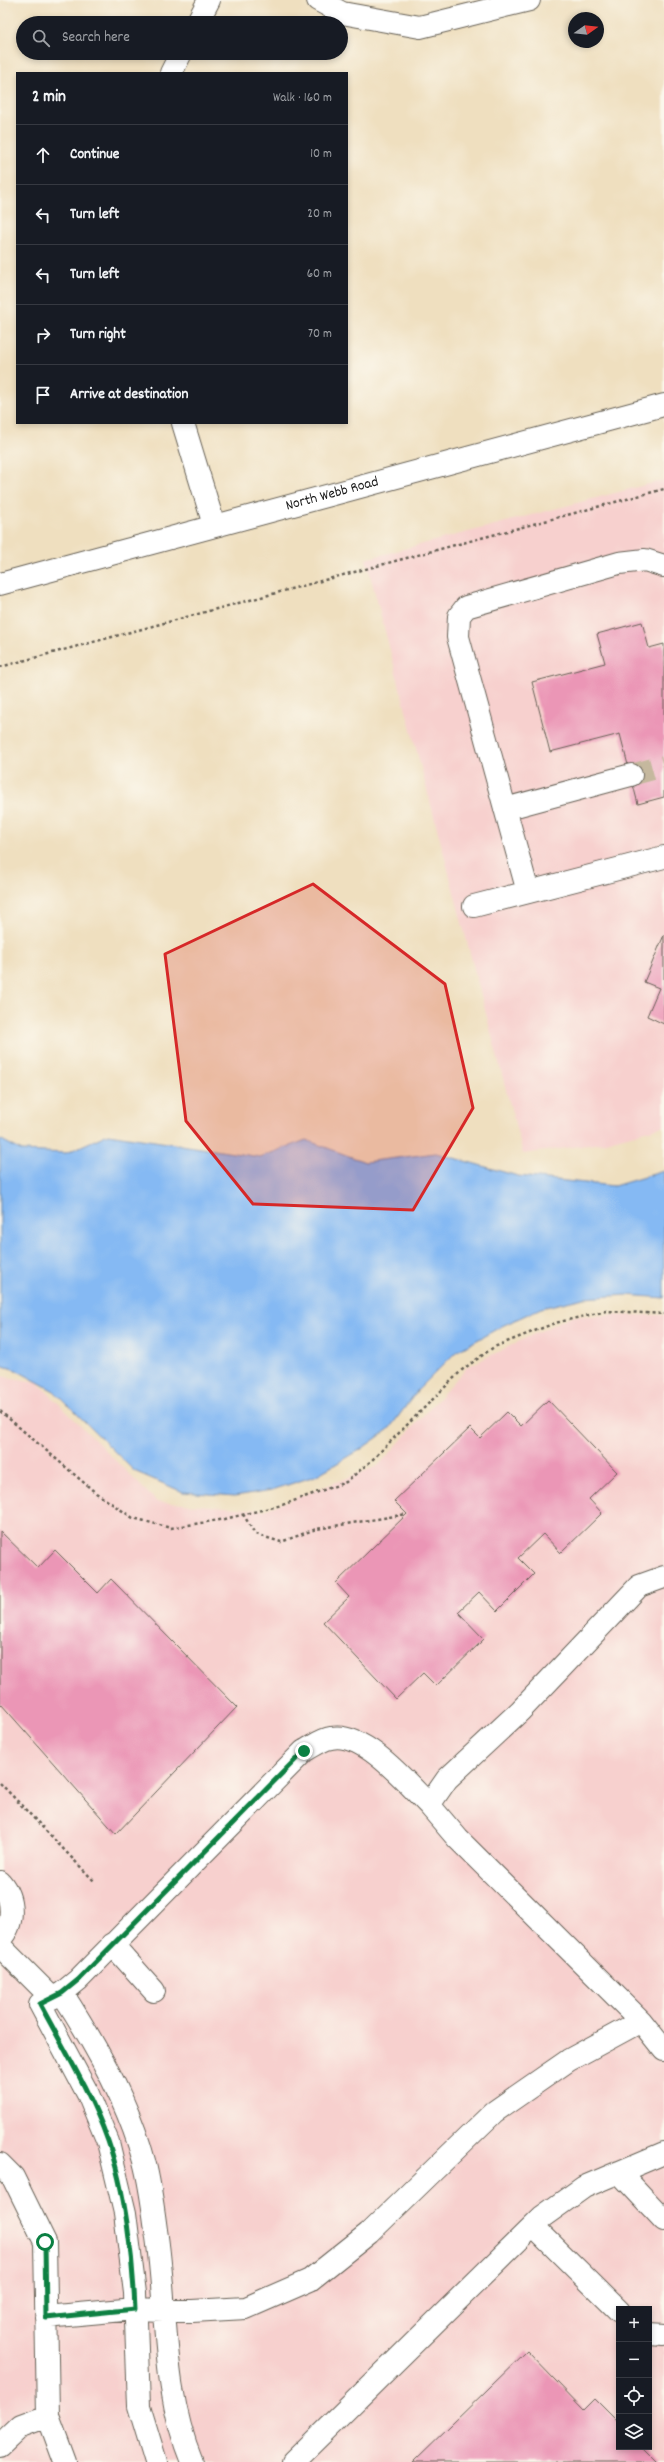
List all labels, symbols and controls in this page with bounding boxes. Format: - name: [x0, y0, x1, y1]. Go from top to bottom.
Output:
- north arrow: [568, 12, 604, 48]
- search box: [16, 16, 348, 60]
- icon: search: [30, 27, 52, 49]
- text: Search here: [62, 27, 130, 49]
- text: 2 min: [32, 86, 66, 110]
- text: Walk · 160 m: [273, 89, 332, 108]
- icon: ahead: [32, 144, 54, 166]
- text: Continue: [70, 144, 119, 166]
- text: 10 m: [310, 145, 332, 164]
- icon: left: [32, 204, 54, 226]
- text: Turn left: [70, 204, 119, 226]
- text: 20 m: [307, 205, 332, 224]
- icon: left: [32, 264, 54, 286]
- text: Turn left: [70, 264, 119, 286]
- text: 60 m: [307, 265, 332, 284]
- icon: right: [32, 324, 54, 346]
- text: Turn right: [70, 324, 126, 346]
- text: 70 m: [308, 325, 332, 344]
- icon: arrive: [32, 384, 54, 406]
- text: Arrive at destination: [70, 384, 188, 406]
- street label: North Webb Road: [283, 471, 381, 517]
- route end: [295, 1742, 313, 1760]
- route start: [36, 2233, 54, 2251]
- map controls: [616, 2306, 652, 2450]
- button: +: [616, 2306, 652, 2342]
- button: −: [616, 2342, 652, 2378]
- button: locate: [616, 2378, 652, 2414]
- button: layers: [616, 2414, 652, 2450]

